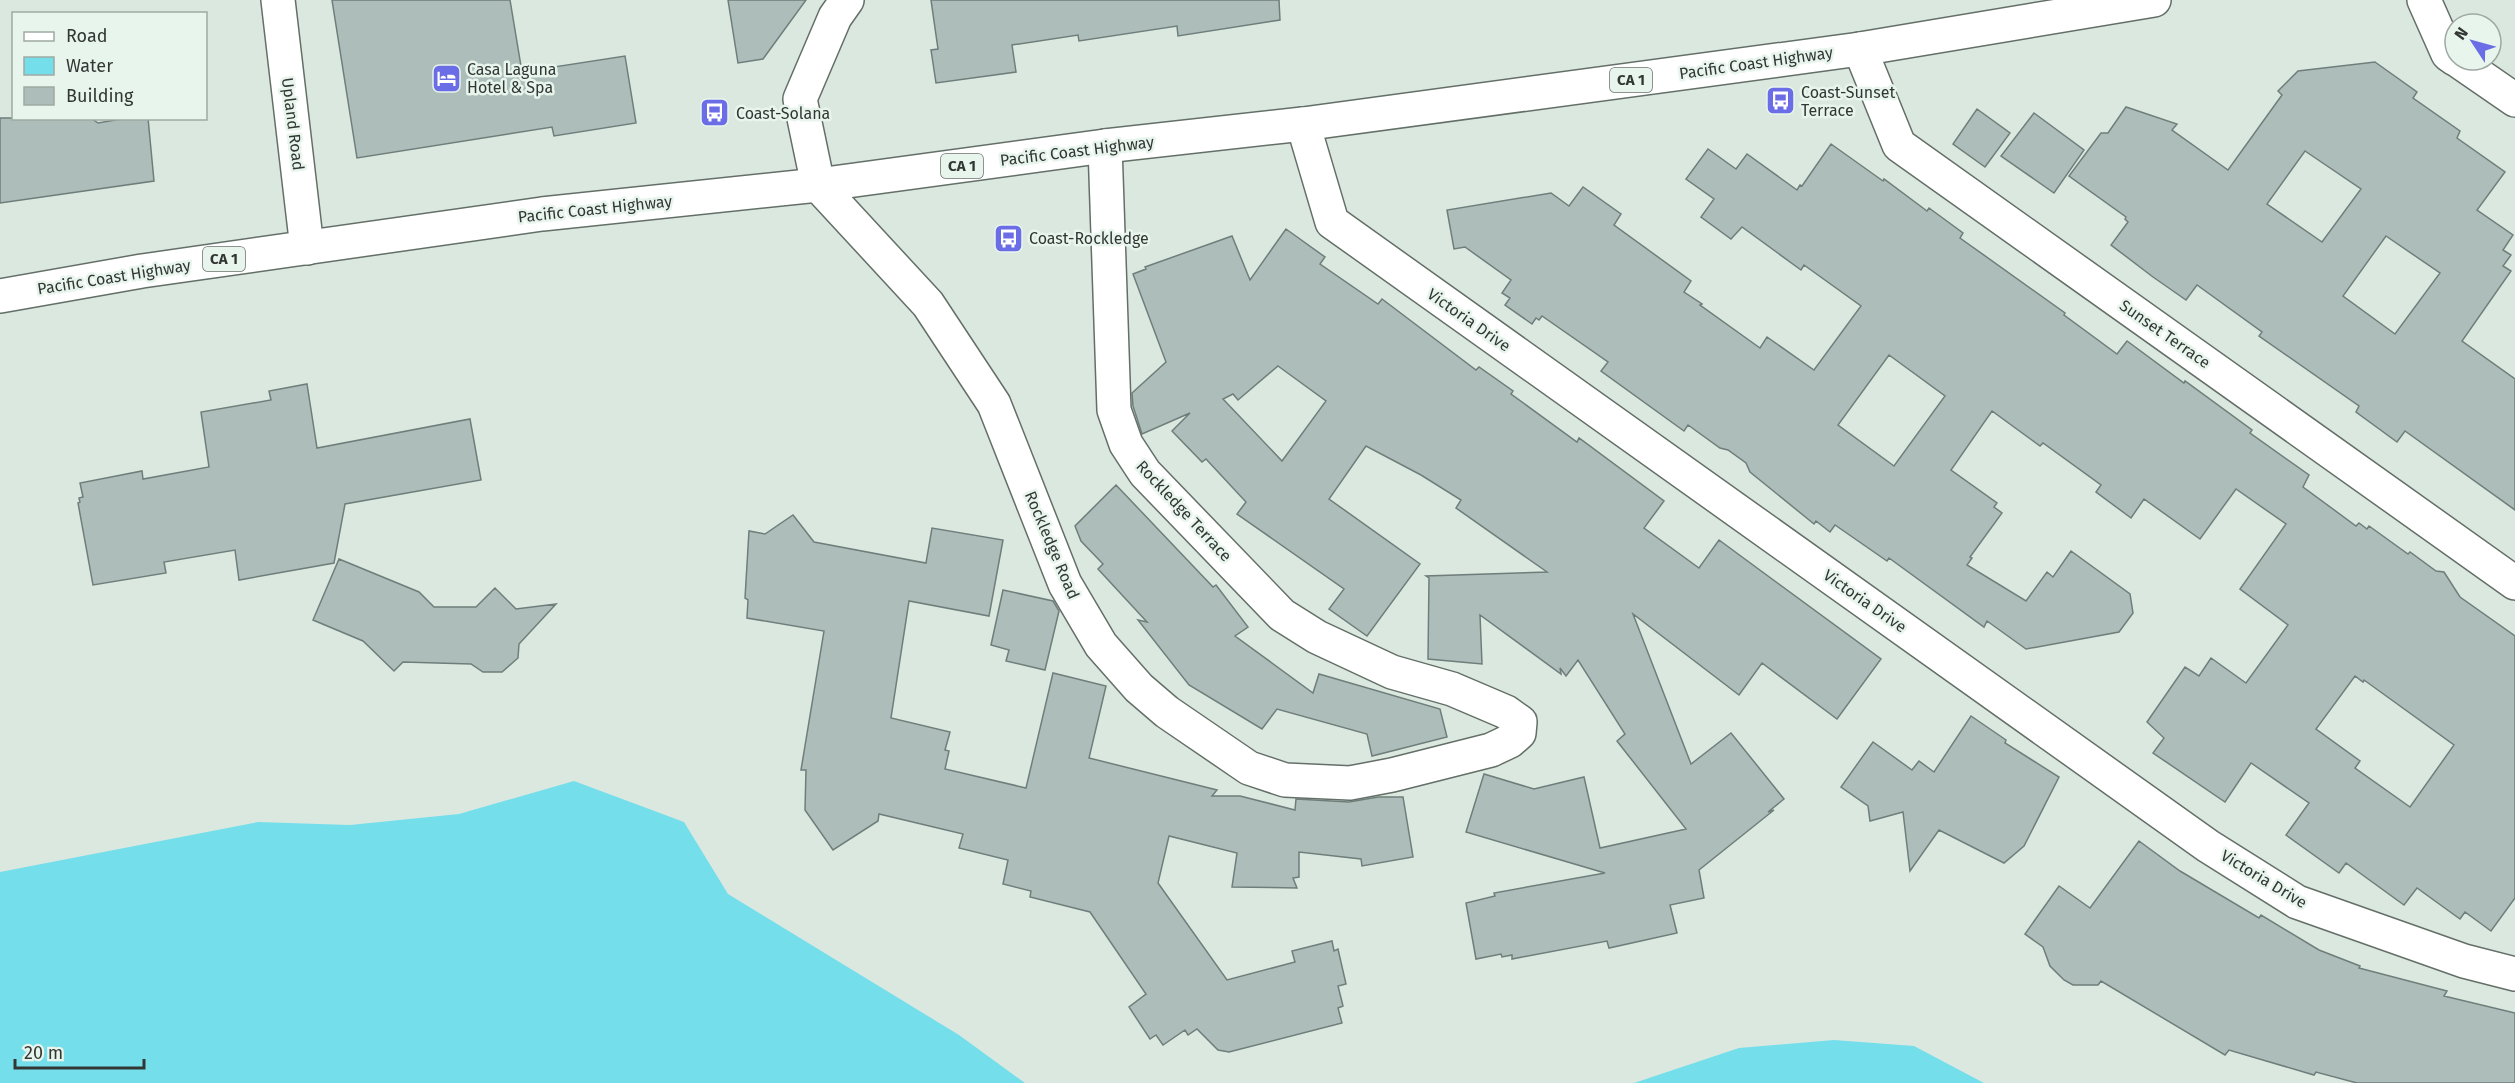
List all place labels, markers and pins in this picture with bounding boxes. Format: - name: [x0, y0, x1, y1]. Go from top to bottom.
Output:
- place label: Casa Laguna Hotel & Spa: [467, 60, 557, 97]
- hotel icon: Casa Laguna Hotel & Spa: [430, 62, 462, 94]
- place label: Coast-Sunset Terrace: [1801, 83, 1895, 120]
- bus stop icon: Coast-Sunset Terrace: [1764, 85, 1796, 117]
- bus stop icon: Coast-Solana: [699, 97, 731, 129]
- place label: Coast-Solana: [736, 104, 830, 123]
- bus stop icon: Coast-Rockledge: [992, 222, 1024, 254]
- place label: Coast-Rockledge: [1029, 229, 1149, 248]

